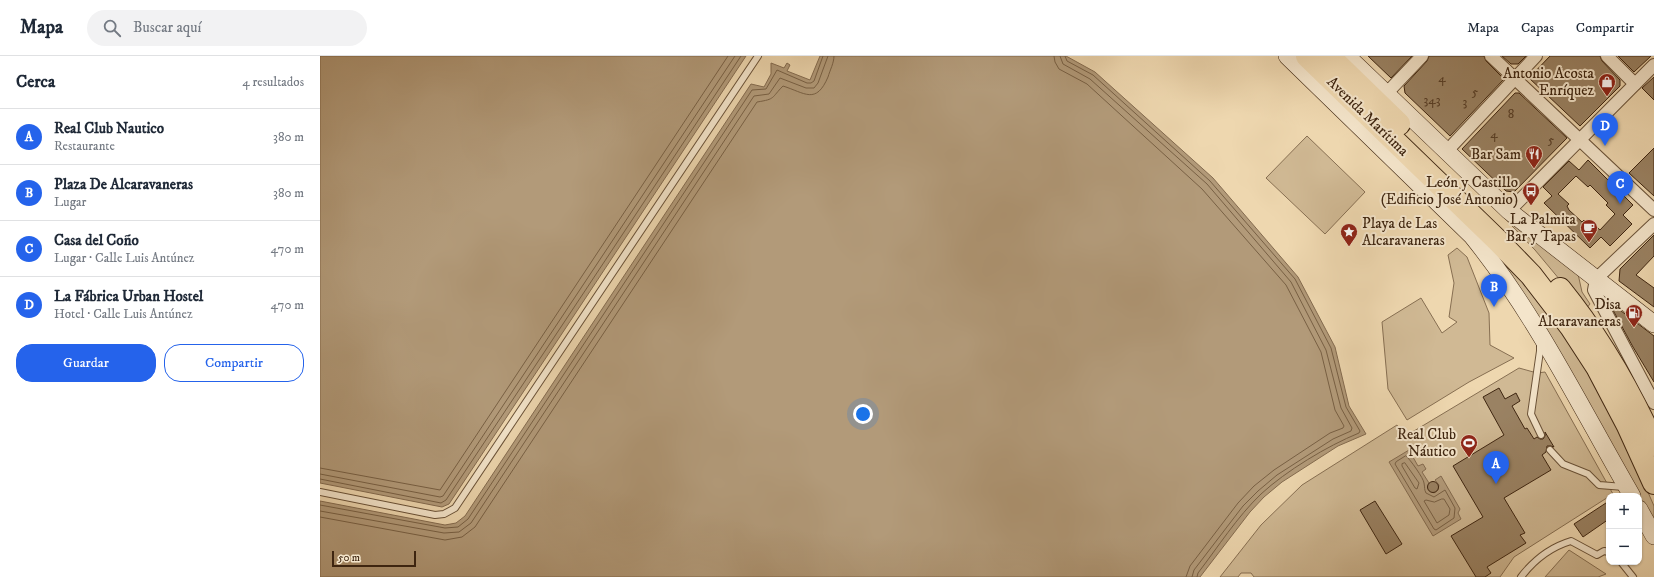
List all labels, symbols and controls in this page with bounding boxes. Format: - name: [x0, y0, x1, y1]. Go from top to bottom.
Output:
- search box: [87, 10, 367, 46]
- text: Mapa: [20, 16, 63, 39]
- icon: search: [101, 17, 123, 39]
- text: Buscar aquí: [133, 18, 201, 37]
- text: Mapa: [1467, 19, 1499, 37]
- text: Capas: [1521, 19, 1554, 37]
- text: Compartir: [1576, 19, 1634, 37]
- place label: Antonio Acosta Enríquez: [1503, 64, 1595, 100]
- house number: 4: [1438, 70, 1446, 86]
- text: Cerca: [16, 71, 55, 93]
- street label: Avenida Marítima: [1323, 72, 1413, 161]
- shop icon: Antonio Acosta Enríquez: [1597, 72, 1617, 97]
- text: 4 resultados: [242, 74, 304, 90]
- house number: 5: [1472, 84, 1479, 100]
- house number: 343: [1423, 92, 1441, 108]
- house number: 3: [1463, 94, 1468, 110]
- house number: 8: [1508, 106, 1514, 122]
- pin: D: [1592, 113, 1618, 146]
- text: Real Club Nautico: [54, 119, 164, 138]
- house number: 4: [1490, 126, 1498, 142]
- text: A: [25, 129, 33, 145]
- text: 380 m: [273, 129, 304, 145]
- house number: 5: [1548, 132, 1555, 148]
- text: Restaurante: [54, 138, 115, 154]
- restaurant icon: Bar Sam: [1524, 144, 1544, 169]
- place label: Bar Sam: [1471, 145, 1521, 164]
- pin: C: [1607, 171, 1633, 204]
- place label: León y Castillo (Edificio José Antonio): [1381, 173, 1518, 209]
- text: Plaza De Alcaravaneras: [54, 175, 193, 194]
- bus stop icon: León y Castillo (Edificio José Antonio): [1521, 181, 1541, 206]
- text: B: [25, 185, 33, 201]
- text: 380 m: [273, 185, 304, 201]
- text: Lugar: [54, 194, 86, 210]
- place label: La Palmita Bar y Tapas: [1506, 210, 1577, 246]
- place label: Playa de Las Alcaravaneras: [1362, 214, 1445, 250]
- cafe icon: La Palmita Bar y Tapas: [1579, 218, 1599, 243]
- place icon: Playa de Las Alcaravaneras: [1339, 222, 1359, 247]
- text: Casa del Coño: [54, 231, 139, 250]
- text: C: [25, 241, 33, 257]
- text: 470 m: [271, 241, 304, 257]
- text: Lugar · Calle Luis Antúnez: [54, 250, 194, 266]
- pin: B: [1481, 274, 1507, 307]
- text: La Fábrica Urban Hostel: [54, 287, 203, 306]
- place label: Disa Alcaravaneras: [1538, 295, 1622, 331]
- text: D: [24, 297, 34, 313]
- text: 470 m: [271, 297, 304, 313]
- fuel station icon: Disa Alcaravaneras: [1624, 303, 1644, 328]
- text: Hotel · Calle Luis Antúnez: [54, 306, 193, 322]
- button: Guardar: [16, 344, 156, 382]
- button: Compartir: [164, 344, 304, 382]
- your location: [853, 404, 873, 424]
- place label: Real Club Náutico: [1397, 425, 1456, 461]
- sports icon: Real Club Náutico: [1459, 433, 1479, 458]
- pin: A: [1483, 451, 1509, 484]
- map controls: [1606, 493, 1642, 565]
- button: +: [1606, 493, 1642, 529]
- button: −: [1606, 529, 1642, 565]
- scale bar: [332, 549, 416, 568]
- text: 50 m: [338, 551, 360, 565]

